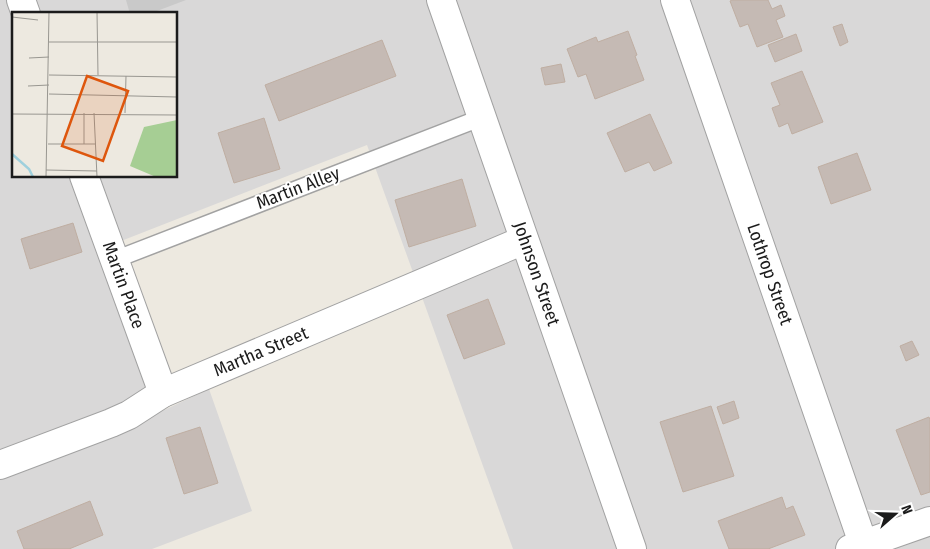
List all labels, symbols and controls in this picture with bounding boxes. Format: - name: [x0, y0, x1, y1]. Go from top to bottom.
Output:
- inset map: [12, 12, 178, 178]
- street label: Martin Alley: [253, 162, 343, 214]
- street label: Johnson Street: [509, 219, 565, 329]
- street label: Lothrop Street: [742, 220, 798, 328]
- street label: Martin Place: [98, 238, 150, 332]
- street label: Martha Street: [210, 322, 311, 381]
- north arrow: [870, 489, 920, 539]
- text: N: [897, 503, 916, 517]

